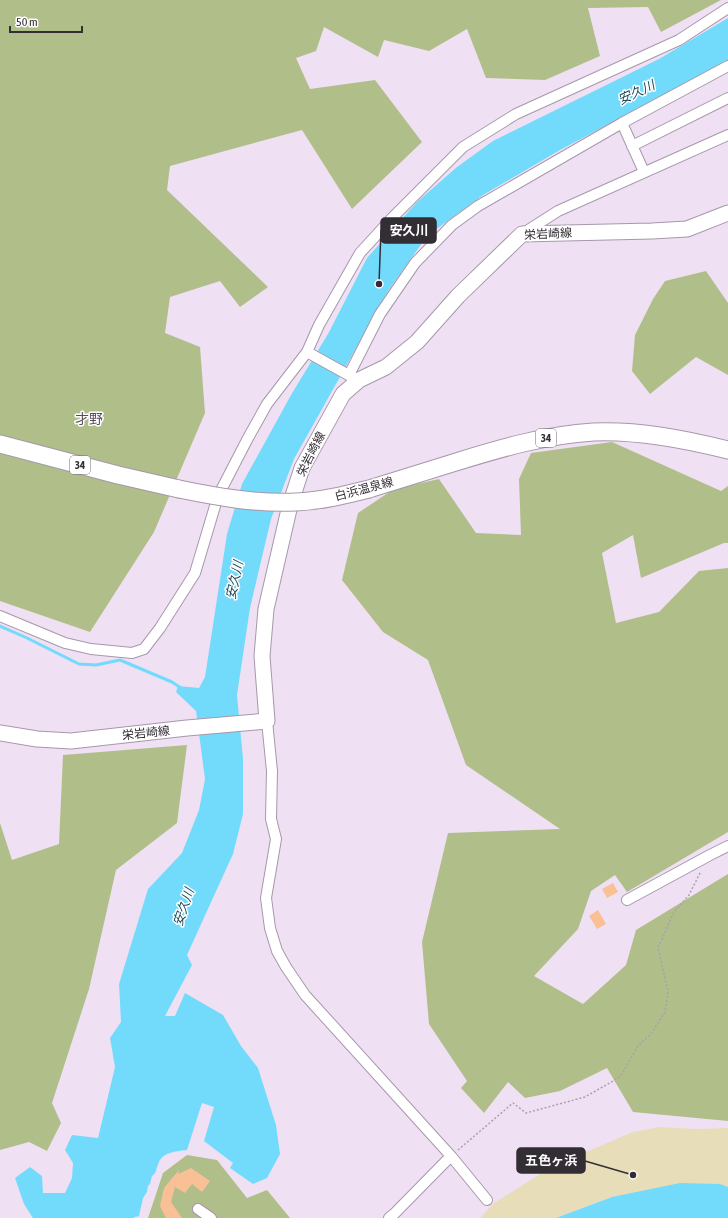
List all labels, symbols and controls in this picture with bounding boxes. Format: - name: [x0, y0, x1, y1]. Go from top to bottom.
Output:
- scale bar: [10, 8, 82, 34]
- text: 50 m: [16, 15, 38, 29]
- water label: 安久川: [615, 77, 659, 107]
- callout: 安久川: [381, 218, 436, 243]
- text: 安久川: [389, 223, 429, 238]
- street label: 栄岩崎線: [524, 226, 572, 242]
- district label: 才野: [75, 411, 103, 427]
- street label: 栄岩崎線: [294, 429, 328, 479]
- road number: 34: [536, 429, 556, 447]
- road number: 34: [70, 456, 90, 474]
- street label: 白浜温泉線: [333, 474, 395, 504]
- water label: 安久川: [223, 558, 246, 601]
- street label: 栄岩崎線: [121, 724, 171, 742]
- water label: 安久川: [170, 884, 198, 928]
- callout: 五色ヶ浜: [517, 1148, 585, 1173]
- text: 五色ヶ浜: [525, 1153, 577, 1168]

